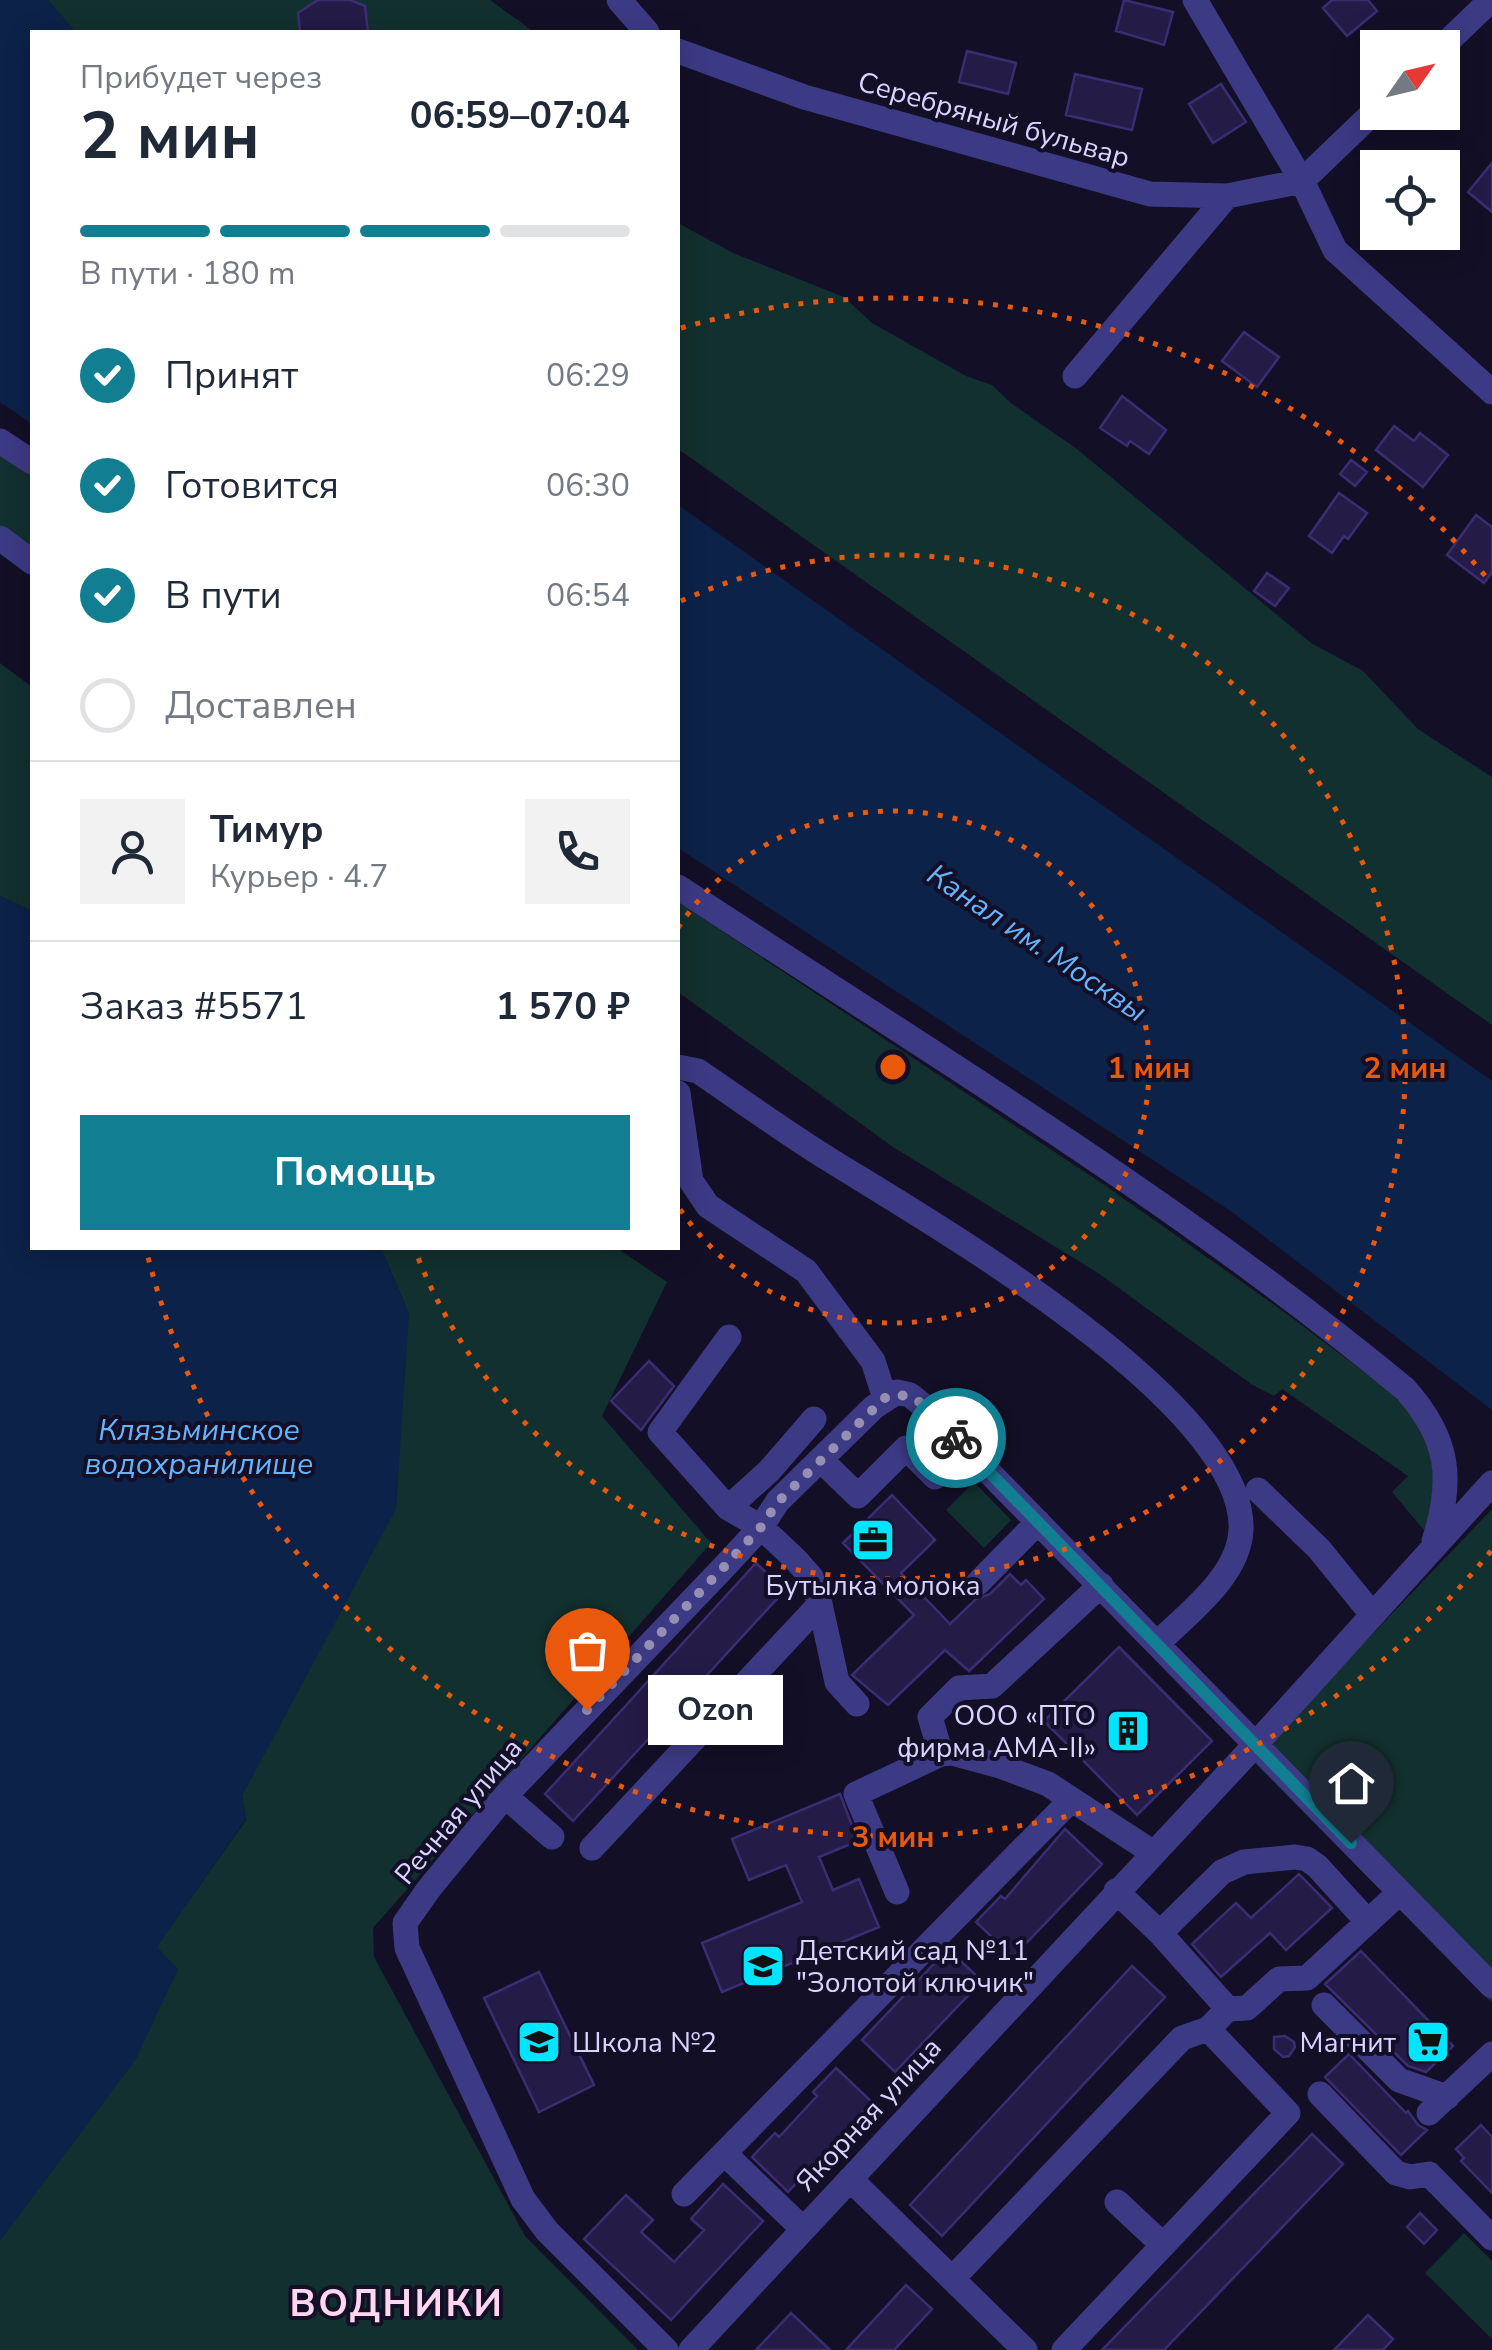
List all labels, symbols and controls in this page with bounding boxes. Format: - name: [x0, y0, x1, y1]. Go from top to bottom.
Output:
- north arrow: [1360, 30, 1460, 130]
- map controls: [1360, 30, 1460, 250]
- text: Прибудет через: [80, 56, 322, 99]
- street label: Серебряный бульвар: [853, 63, 1134, 177]
- text: 06:59–07:04: [410, 90, 630, 141]
- text: 2 мин: [80, 92, 260, 181]
- button: locate: [1360, 150, 1460, 250]
- text: В пути · 180 m: [80, 252, 295, 295]
- icon: check: [80, 348, 135, 403]
- text: Принят: [165, 350, 298, 401]
- text: 06:29: [546, 354, 630, 397]
- icon: check: [80, 458, 135, 513]
- text: Готовится: [165, 460, 339, 511]
- text: 06:30: [546, 464, 630, 507]
- icon: check: [80, 568, 135, 623]
- text: В пути: [165, 570, 282, 621]
- text: 06:54: [546, 574, 630, 617]
- text: Доставлен: [165, 680, 357, 731]
- button: person: [80, 799, 185, 904]
- button: phone: [525, 799, 630, 904]
- text: Тимур: [210, 804, 323, 855]
- text: Курьер · 4.7: [210, 855, 388, 898]
- water label: Канал им. Москвы: [919, 855, 1155, 1032]
- text: Заказ #5571: [80, 981, 308, 1032]
- text: 1 570 ₽: [495, 981, 630, 1032]
- text: 1 мин: [1107, 1048, 1191, 1089]
- text: 2 мин: [1363, 1048, 1447, 1089]
- centre of rings: [875, 1049, 911, 1085]
- button: Помощь: [80, 1115, 630, 1230]
- courier: [906, 1388, 1006, 1488]
- water label: Клязьминское водохранилище: [85, 1410, 313, 1485]
- icon: bike: [929, 1411, 984, 1466]
- office icon: Бутылка молока: [850, 1517, 896, 1563]
- place label: Бутылка молока: [766, 1567, 980, 1605]
- pin: [545, 1608, 630, 1711]
- icon: bag: [560, 1623, 615, 1678]
- callout: Ozon: [647, 1675, 782, 1745]
- text: Ozon: [677, 1688, 754, 1731]
- place label: ООО «ПТО фирма АМА-II»: [897, 1697, 1096, 1767]
- building icon: ООО «ПТО фирма АМА-II»: [1105, 1708, 1151, 1754]
- street label: Речная улица: [386, 1731, 531, 1893]
- pin: [1309, 1741, 1394, 1844]
- icon: home: [1324, 1756, 1379, 1811]
- text: 3 мин: [851, 1817, 935, 1858]
- place label: Детский сад №11 "Золотой ключик": [796, 1932, 1034, 2002]
- school or university icon: Детский сад №11 "Золотой ключик": [740, 1943, 786, 1989]
- school or university icon: Школа №2: [516, 2019, 562, 2065]
- supermarket icon: Магнит: [1405, 2019, 1451, 2065]
- place label: Школа №2: [572, 2024, 717, 2062]
- place label: Магнит: [1300, 2024, 1397, 2062]
- street label: Якорная улица: [787, 2029, 950, 2200]
- district label: ВОДНИКИ: [290, 2278, 504, 2329]

